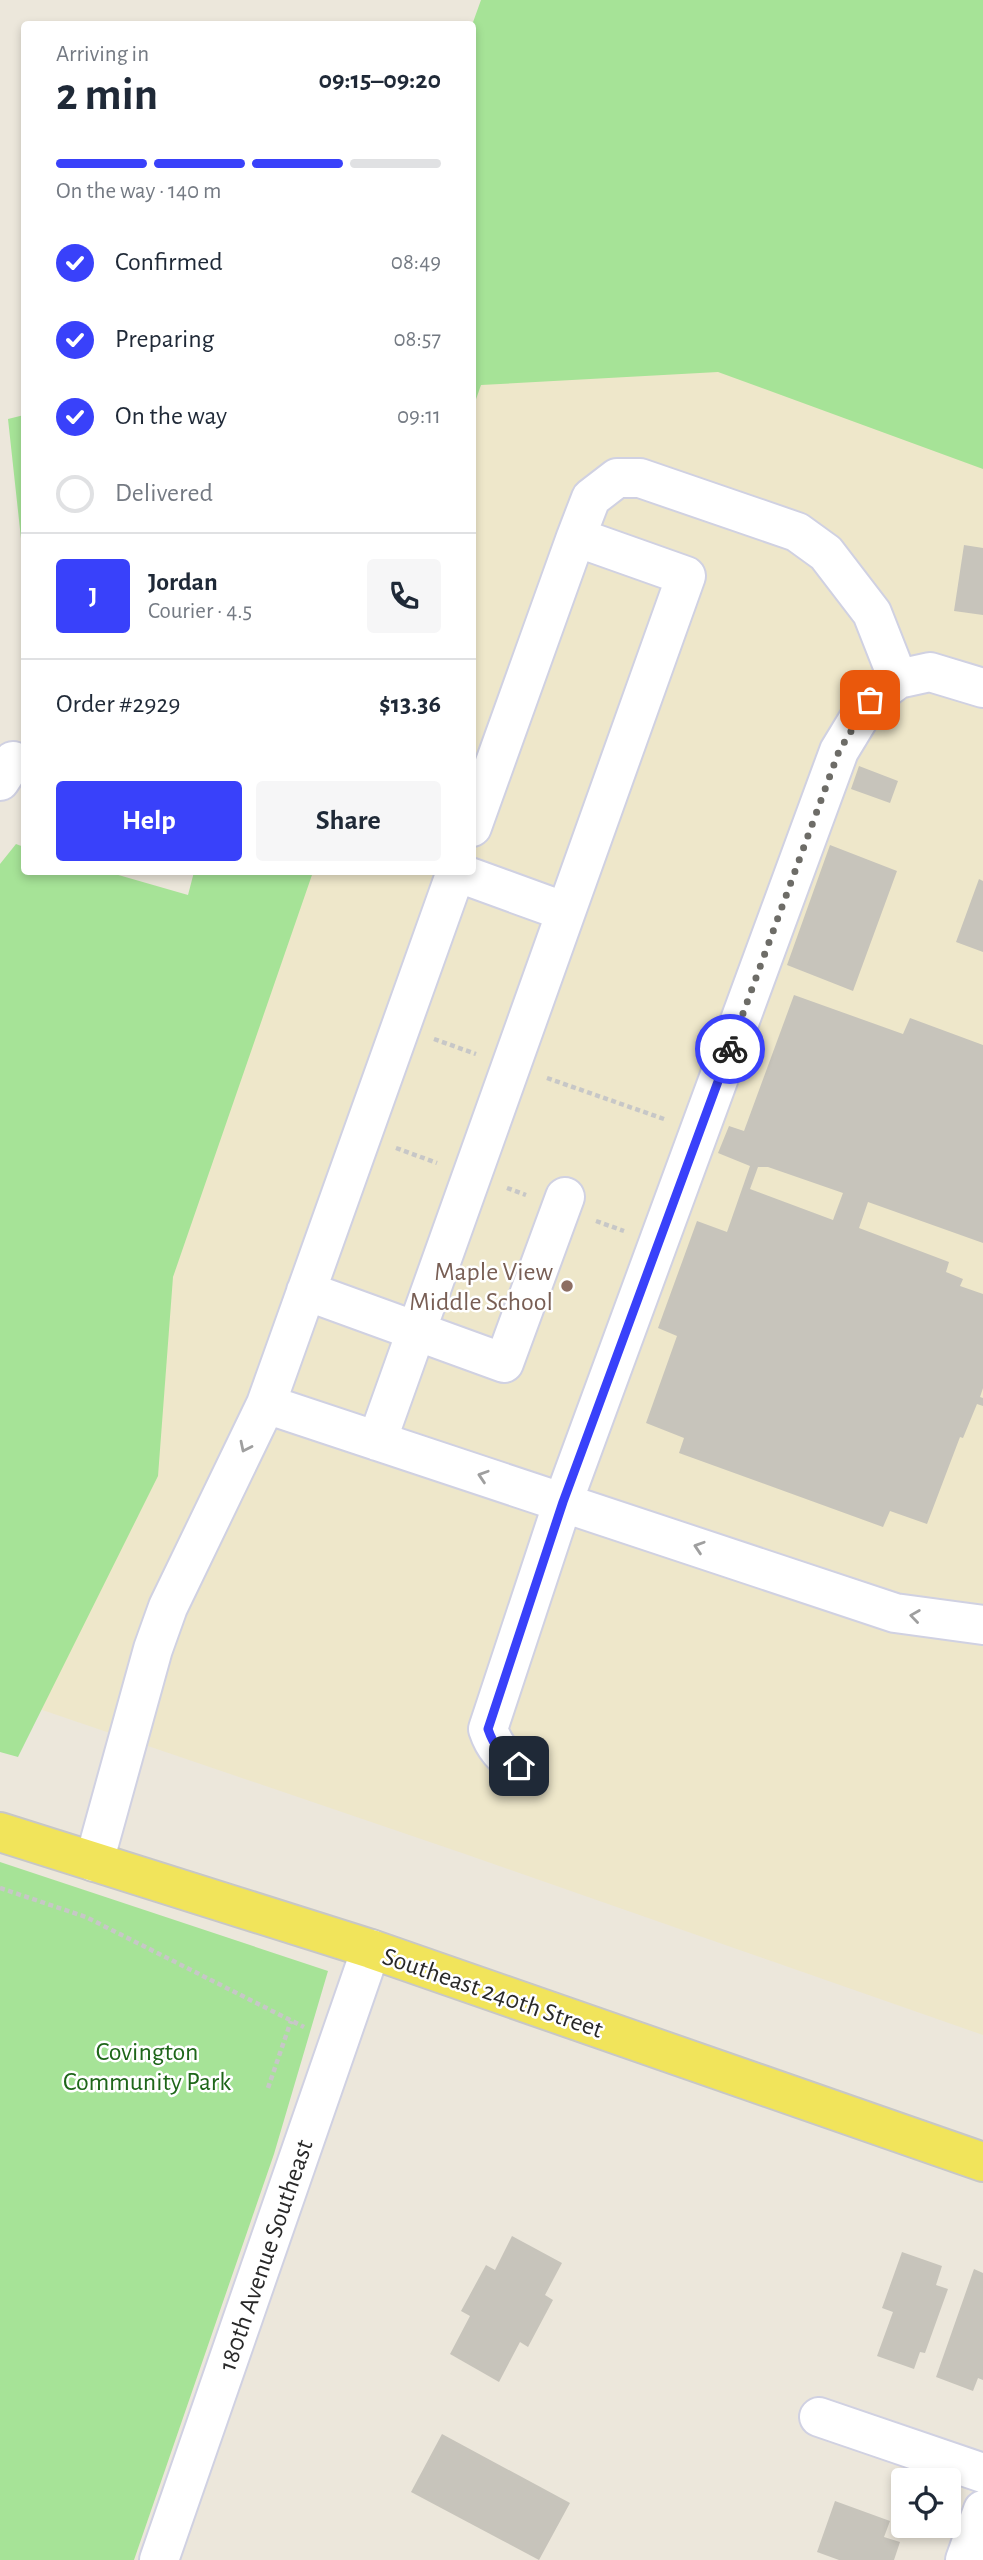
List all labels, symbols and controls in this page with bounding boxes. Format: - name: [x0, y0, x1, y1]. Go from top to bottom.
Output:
- text: Arriving in: [56, 43, 149, 66]
- text: 09:15–09:20: [319, 67, 441, 93]
- text: 2 min: [56, 72, 158, 118]
- text: On the way · 140 m: [56, 180, 221, 203]
- icon: check: [56, 244, 94, 282]
- text: Confirmed: [115, 249, 223, 275]
- text: 08:49: [391, 251, 441, 274]
- icon: check: [56, 321, 94, 359]
- text: Preparing: [115, 326, 214, 352]
- text: 08:57: [393, 328, 441, 351]
- icon: check: [56, 398, 94, 436]
- text: On the way: [115, 403, 227, 429]
- text: 09:11: [397, 405, 441, 428]
- text: Delivered: [115, 480, 213, 506]
- button: phone: [367, 559, 441, 633]
- text: Jordan: [148, 569, 218, 595]
- text: J: [89, 583, 97, 609]
- text: Courier · 4.5: [148, 600, 252, 623]
- pin: [840, 670, 900, 730]
- icon: bag: [851, 681, 889, 719]
- text: Order #2929: [56, 691, 181, 717]
- text: $13.36: [379, 691, 441, 717]
- button: Help: [56, 781, 242, 861]
- button: Share: [256, 781, 441, 861]
- courier: [695, 1014, 765, 1084]
- icon: bike: [711, 1030, 749, 1068]
- place label: Maple View Middle School: [409, 1259, 553, 1315]
- marker: Maple View Middle School: [559, 1278, 575, 1294]
- one-way arrow: [239, 1440, 253, 1452]
- one-way arrow: [477, 1470, 489, 1484]
- one-way arrow: [693, 1541, 705, 1555]
- one-way arrow: [910, 1608, 921, 1623]
- pin: [489, 1736, 549, 1796]
- icon: home: [500, 1747, 538, 1785]
- street label: Southeast 240th Street: [379, 1943, 606, 2043]
- park label: Covington Community Park: [63, 2039, 231, 2095]
- street label: 180th Avenue Southeast: [214, 2136, 318, 2374]
- map controls: [891, 2468, 961, 2538]
- button: locate: [891, 2468, 961, 2538]

